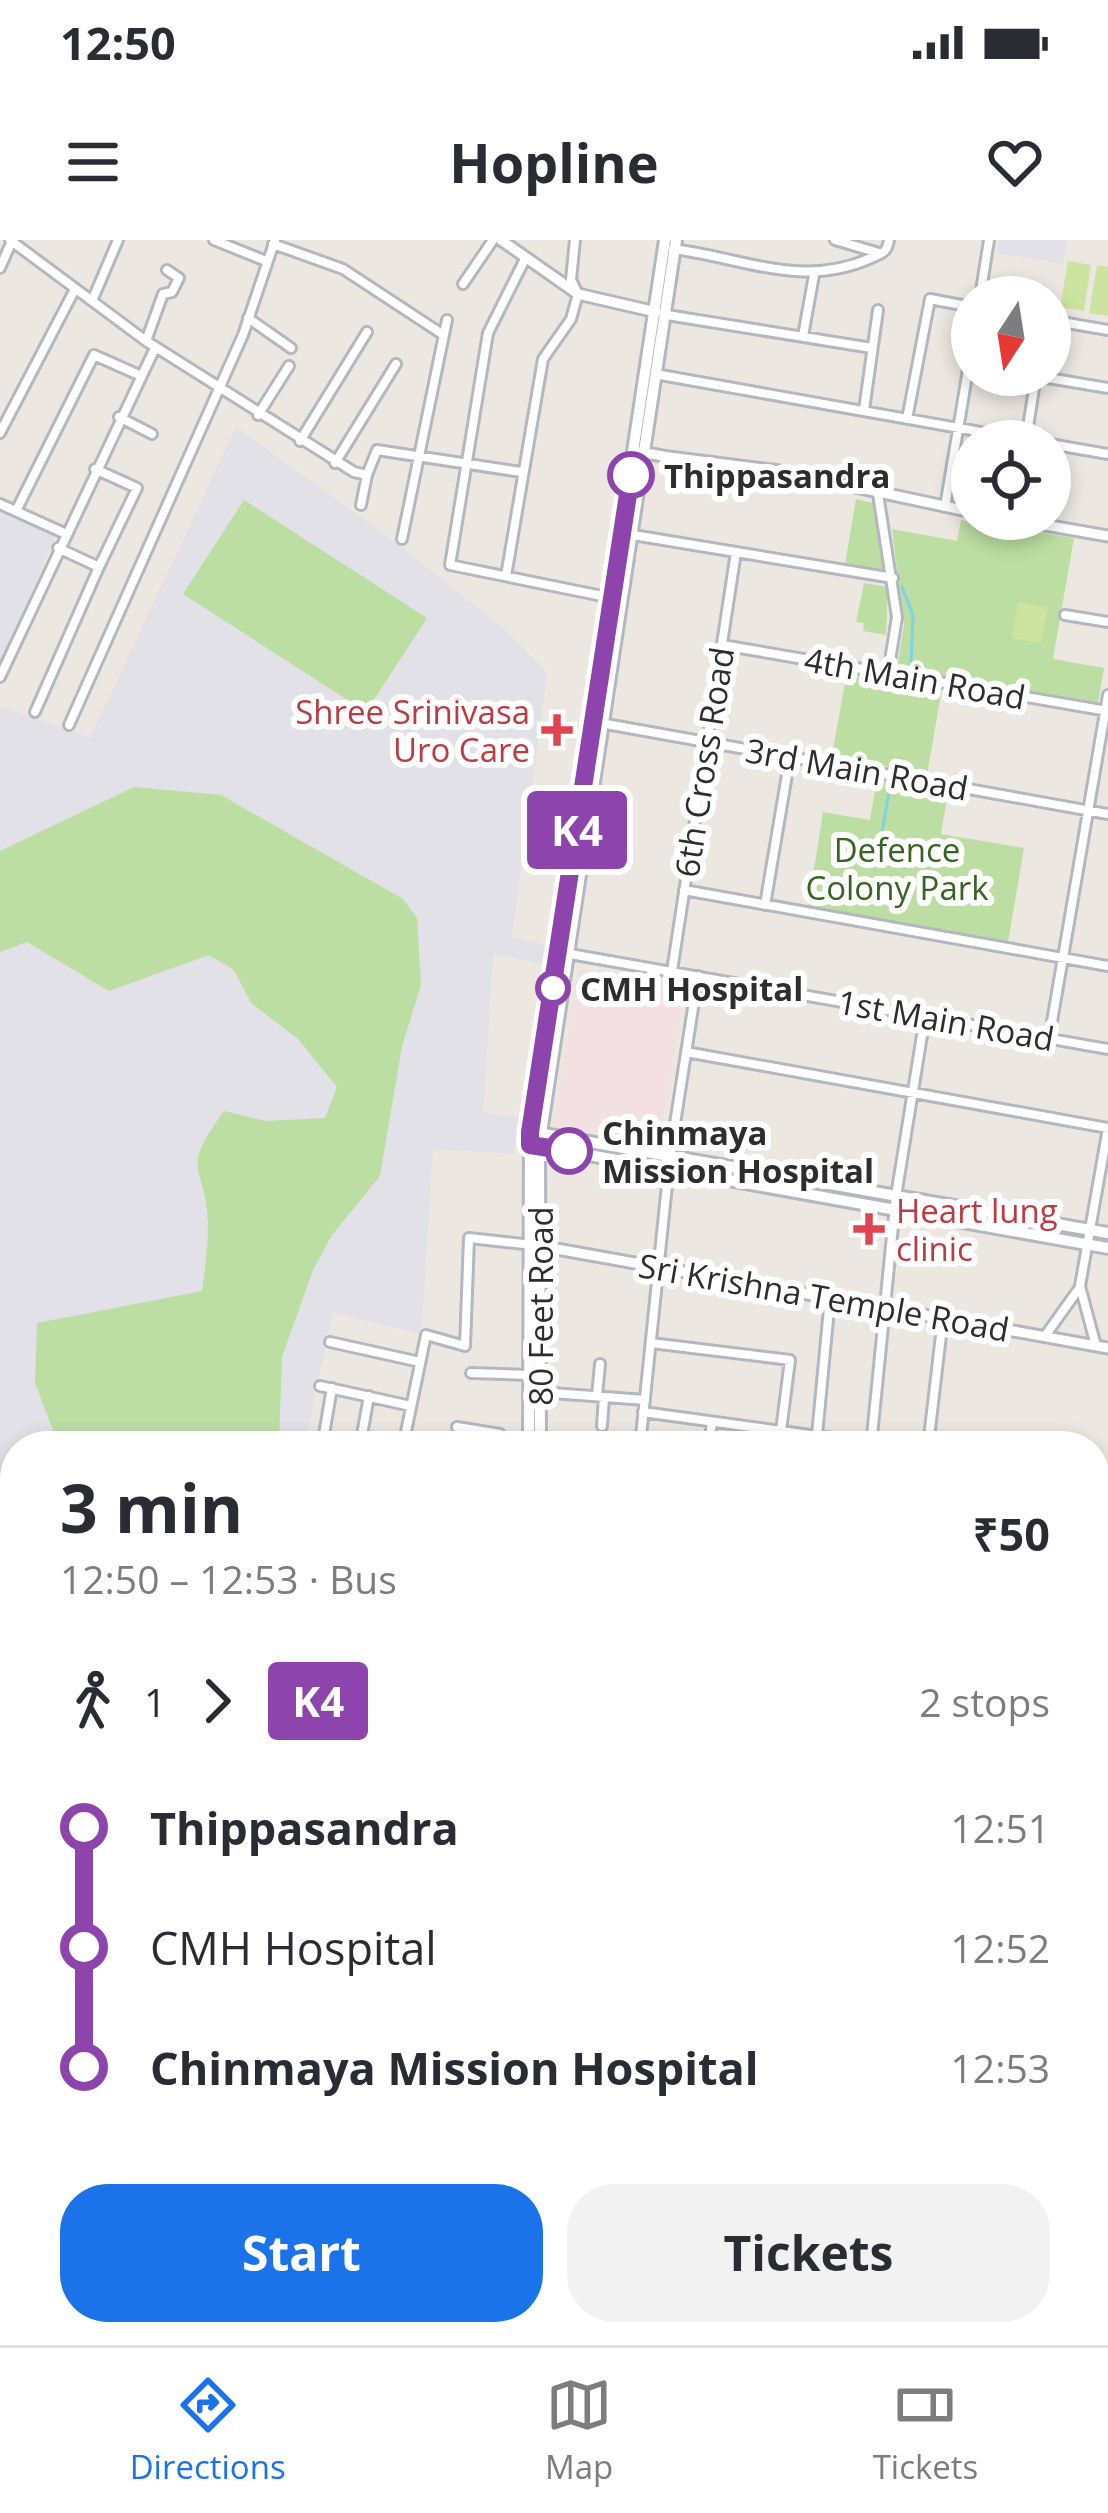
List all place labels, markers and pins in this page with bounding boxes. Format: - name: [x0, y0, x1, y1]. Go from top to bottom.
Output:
- marker: Thippasandra: [609, 453, 653, 497]
- place label: Thippasandra: [664, 453, 890, 498]
- place label: Shree Srinivasa Uro Care: [295, 689, 530, 772]
- marker: Shree Srinivasa Uro Care: [541, 714, 573, 746]
- place label: CMH Hospital: [580, 966, 803, 1011]
- marker: CMH Hospital: [537, 972, 569, 1004]
- place label: Chinmaya Mission Hospital: [602, 1110, 874, 1193]
- marker: Chinmaya Mission Hospital: [547, 1129, 591, 1173]
- place label: Heart lung clinic: [896, 1188, 1058, 1271]
- marker: Heart lung clinic: [853, 1213, 885, 1245]

